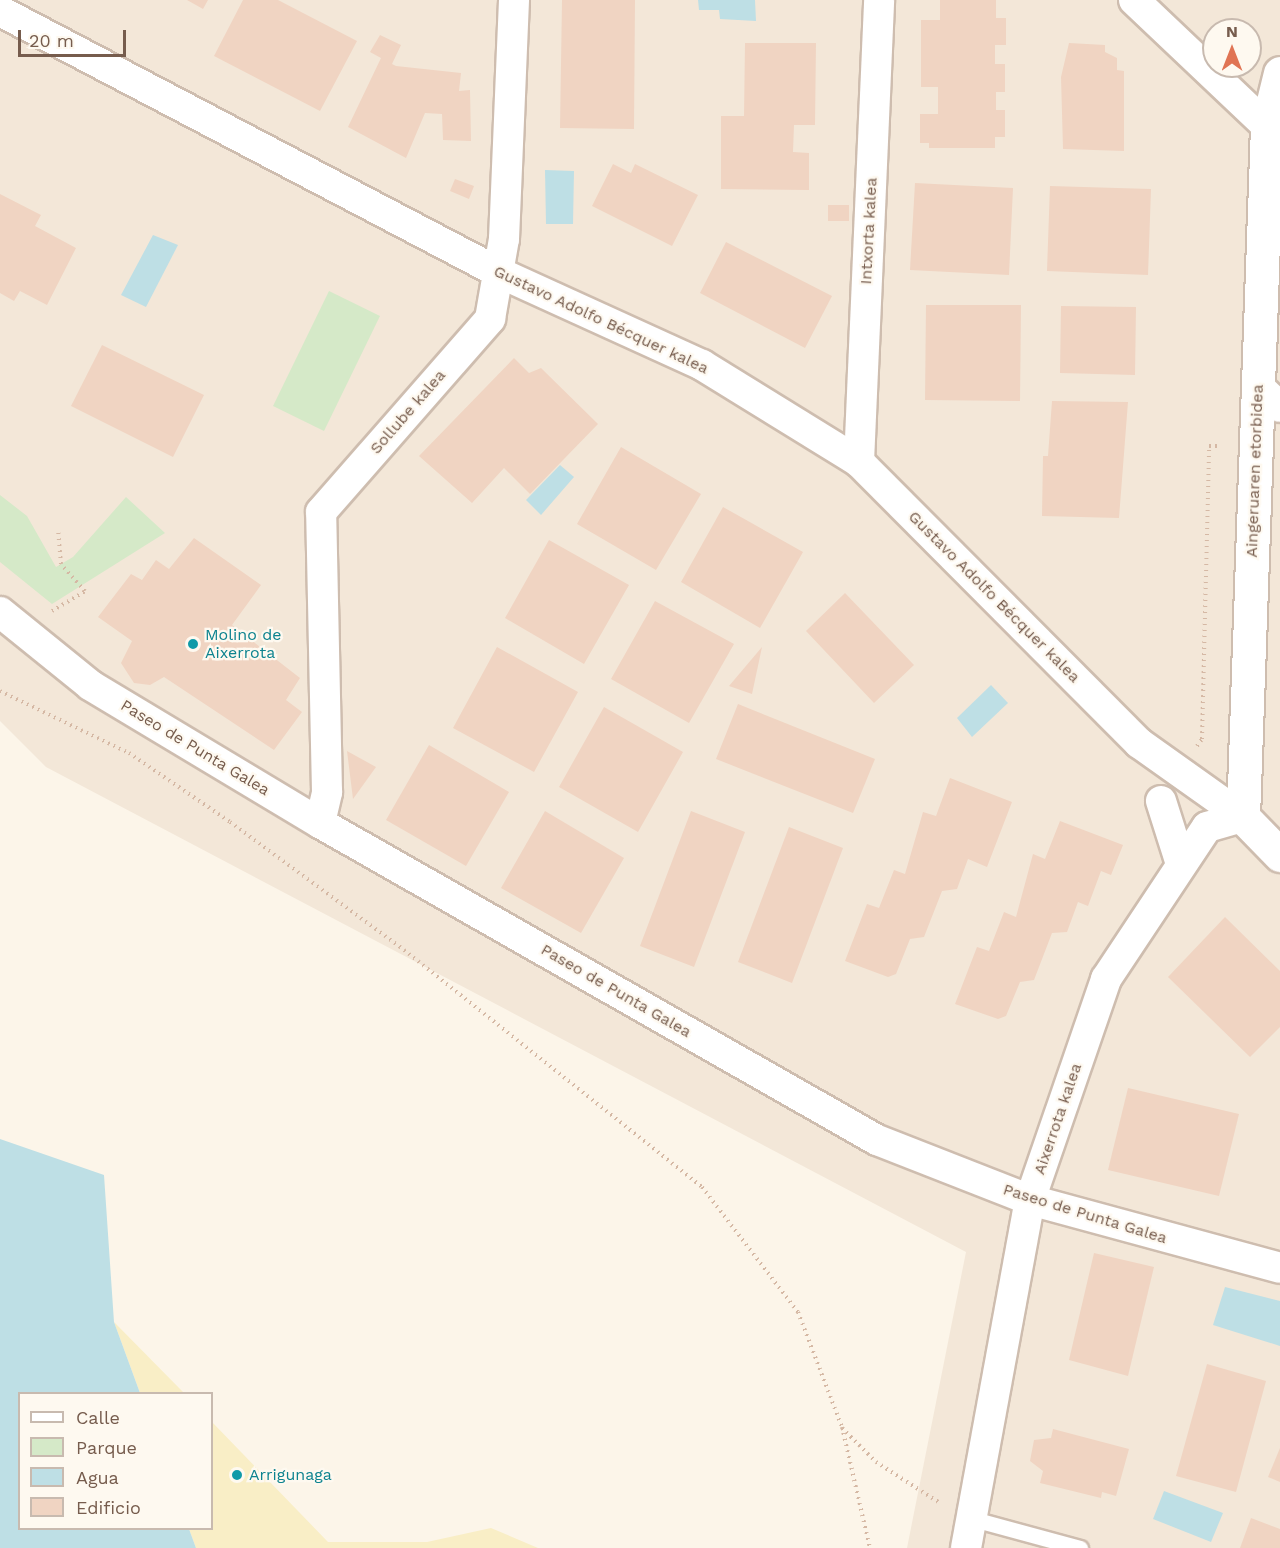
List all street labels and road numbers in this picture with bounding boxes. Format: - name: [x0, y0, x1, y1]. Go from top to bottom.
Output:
- street label: Intxorta kalea: [857, 177, 881, 285]
- street label: Gustavo Adolfo Bécquer kalea: [490, 261, 712, 379]
- street label: Sollube kalea: [366, 366, 450, 458]
- street label: Aingeruaren etorbidea: [1242, 384, 1268, 558]
- street label: Gustavo Adolfo Bécquer kalea: [904, 507, 1084, 687]
- street label: Paseo de Punta Galea: [117, 696, 273, 800]
- street label: Paseo de Punta Galea: [537, 940, 695, 1042]
- street label: Aixerrota kalea: [1030, 1061, 1086, 1177]
- street label: Paseo de Punta Galea: [1001, 1180, 1169, 1248]

